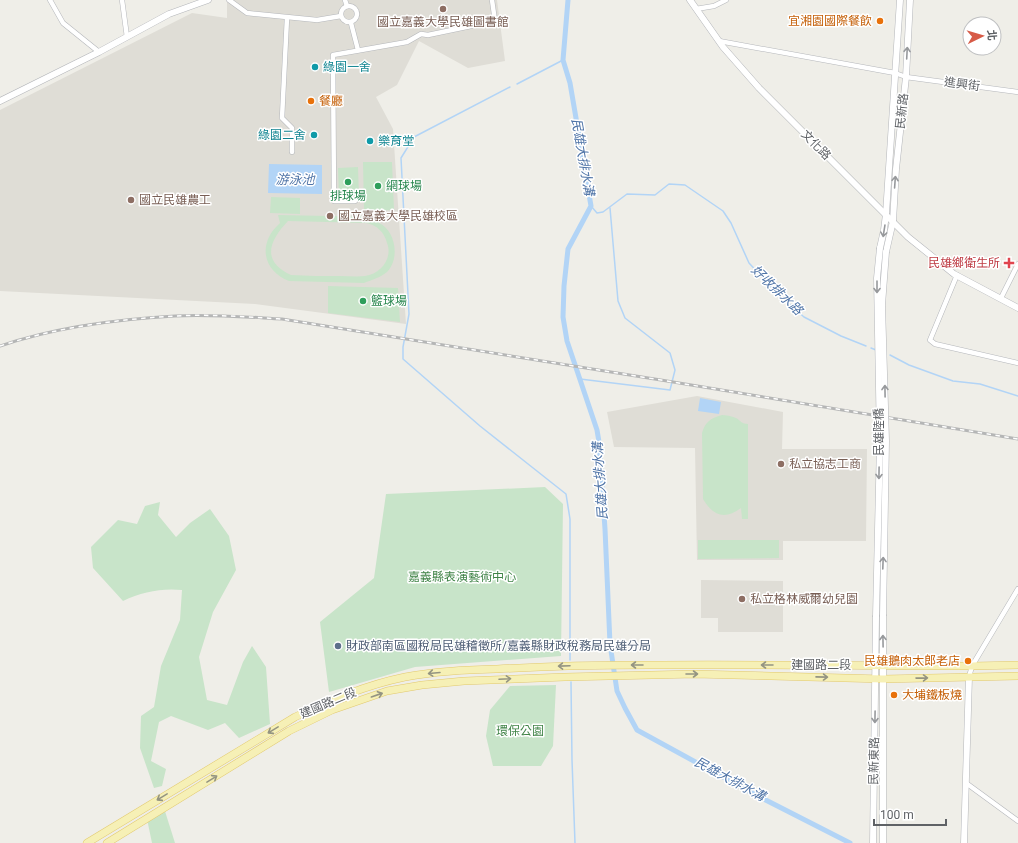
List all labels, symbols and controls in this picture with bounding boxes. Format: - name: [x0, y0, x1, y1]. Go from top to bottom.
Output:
- marker: 國立嘉義大學民雄圖書館: [438, 4, 448, 14]
- place label: 宜湘園國際餐飲: [788, 14, 872, 28]
- place label: 國立嘉義大學民雄圖書館: [377, 15, 509, 29]
- marker: 宜湘園國際餐飲: [875, 16, 885, 26]
- north arrow: [962, 16, 1002, 56]
- text: 北: [985, 29, 998, 41]
- one-way arrow: [903, 47, 911, 60]
- place label: 綠園一舍: [323, 60, 371, 74]
- marker: 綠園一舍: [310, 62, 320, 72]
- street label: 進興街: [943, 75, 981, 93]
- street label: 民新路: [893, 92, 911, 130]
- place label: 餐廳: [319, 94, 343, 108]
- marker: 餐廳: [306, 96, 316, 106]
- water label: 民雄大排水溝: [569, 117, 598, 199]
- street label: 文化路: [798, 127, 834, 163]
- place label: 綠園二舍: [258, 128, 306, 142]
- marker: 綠園二舍: [309, 130, 319, 140]
- place label: 樂育堂: [378, 134, 414, 148]
- marker: 樂育堂: [365, 136, 375, 146]
- water label: 游泳池: [275, 172, 316, 187]
- one-way arrow: [892, 176, 899, 189]
- marker: 排球場: [343, 177, 353, 187]
- place label: 網球場: [386, 179, 422, 193]
- marker: 網球場: [373, 181, 383, 191]
- place label: 排球場: [330, 189, 366, 203]
- place label: 國立民雄農工: [139, 193, 211, 207]
- marker: 國立民雄農工: [126, 195, 136, 205]
- place label: 國立嘉義大學民雄校區: [338, 209, 458, 223]
- marker: 國立嘉義大學民雄校區: [325, 211, 335, 221]
- one-way arrow: [880, 224, 888, 237]
- place label: 民雄鄉衛生所: [928, 256, 1000, 270]
- marker: 民雄鄉衛生所: [1003, 257, 1015, 269]
- water label: 好收排水路: [748, 262, 806, 319]
- one-way arrow: [873, 280, 881, 293]
- place label: 籃球場: [371, 294, 407, 308]
- marker: 籃球場: [358, 296, 368, 306]
- one-way arrow: [881, 385, 889, 398]
- street label: 民雄陸橋: [872, 408, 886, 456]
- water label: 民雄大排水溝: [590, 440, 610, 520]
- place label: 私立協志工商: [789, 457, 861, 471]
- marker: 私立協志工商: [776, 459, 786, 469]
- one-way arrow: [875, 466, 883, 479]
- one-way arrow: [879, 557, 887, 570]
- park label: 嘉義縣表演藝術中心: [408, 570, 516, 584]
- place label: 私立格林威爾幼兒園: [750, 592, 858, 606]
- marker: 私立格林威爾幼兒園: [737, 594, 747, 604]
- one-way arrow: [879, 635, 887, 648]
- place label: 財政部南區國稅局民雄稽徵所/嘉義縣財政稅務局民雄分局: [346, 639, 651, 653]
- marker: 財政部南區國稅局民雄稽徵所/嘉義縣財政稅務局民雄分局: [333, 641, 343, 651]
- place label: 民雄鵝肉太郎老店: [864, 654, 960, 668]
- marker: 民雄鵝肉太郎老店: [963, 656, 973, 666]
- street label: 建國路二段: [791, 658, 851, 672]
- one-way arrow: [631, 661, 644, 669]
- one-way arrow: [761, 661, 774, 669]
- one-way arrow: [558, 662, 571, 670]
- one-way arrow: [428, 669, 441, 677]
- one-way arrow: [685, 670, 698, 678]
- one-way arrow: [815, 673, 828, 681]
- one-way arrow: [915, 674, 928, 682]
- one-way arrow: [498, 676, 511, 683]
- street label: 建國路二段: [298, 685, 358, 721]
- place label: 大埔鐵板燒: [902, 688, 962, 702]
- one-way arrow: [370, 690, 382, 698]
- marker: 大埔鐵板燒: [889, 690, 899, 700]
- one-way arrow: [871, 710, 879, 723]
- park label: 環保公園: [496, 724, 544, 738]
- one-way arrow: [268, 726, 279, 734]
- street label: 民新東路: [867, 737, 881, 785]
- water label: 民雄大排水溝: [692, 754, 770, 805]
- one-way arrow: [206, 775, 217, 783]
- one-way arrow: [156, 794, 168, 802]
- scale bar: [874, 801, 946, 827]
- text: 100 m: [880, 808, 914, 822]

